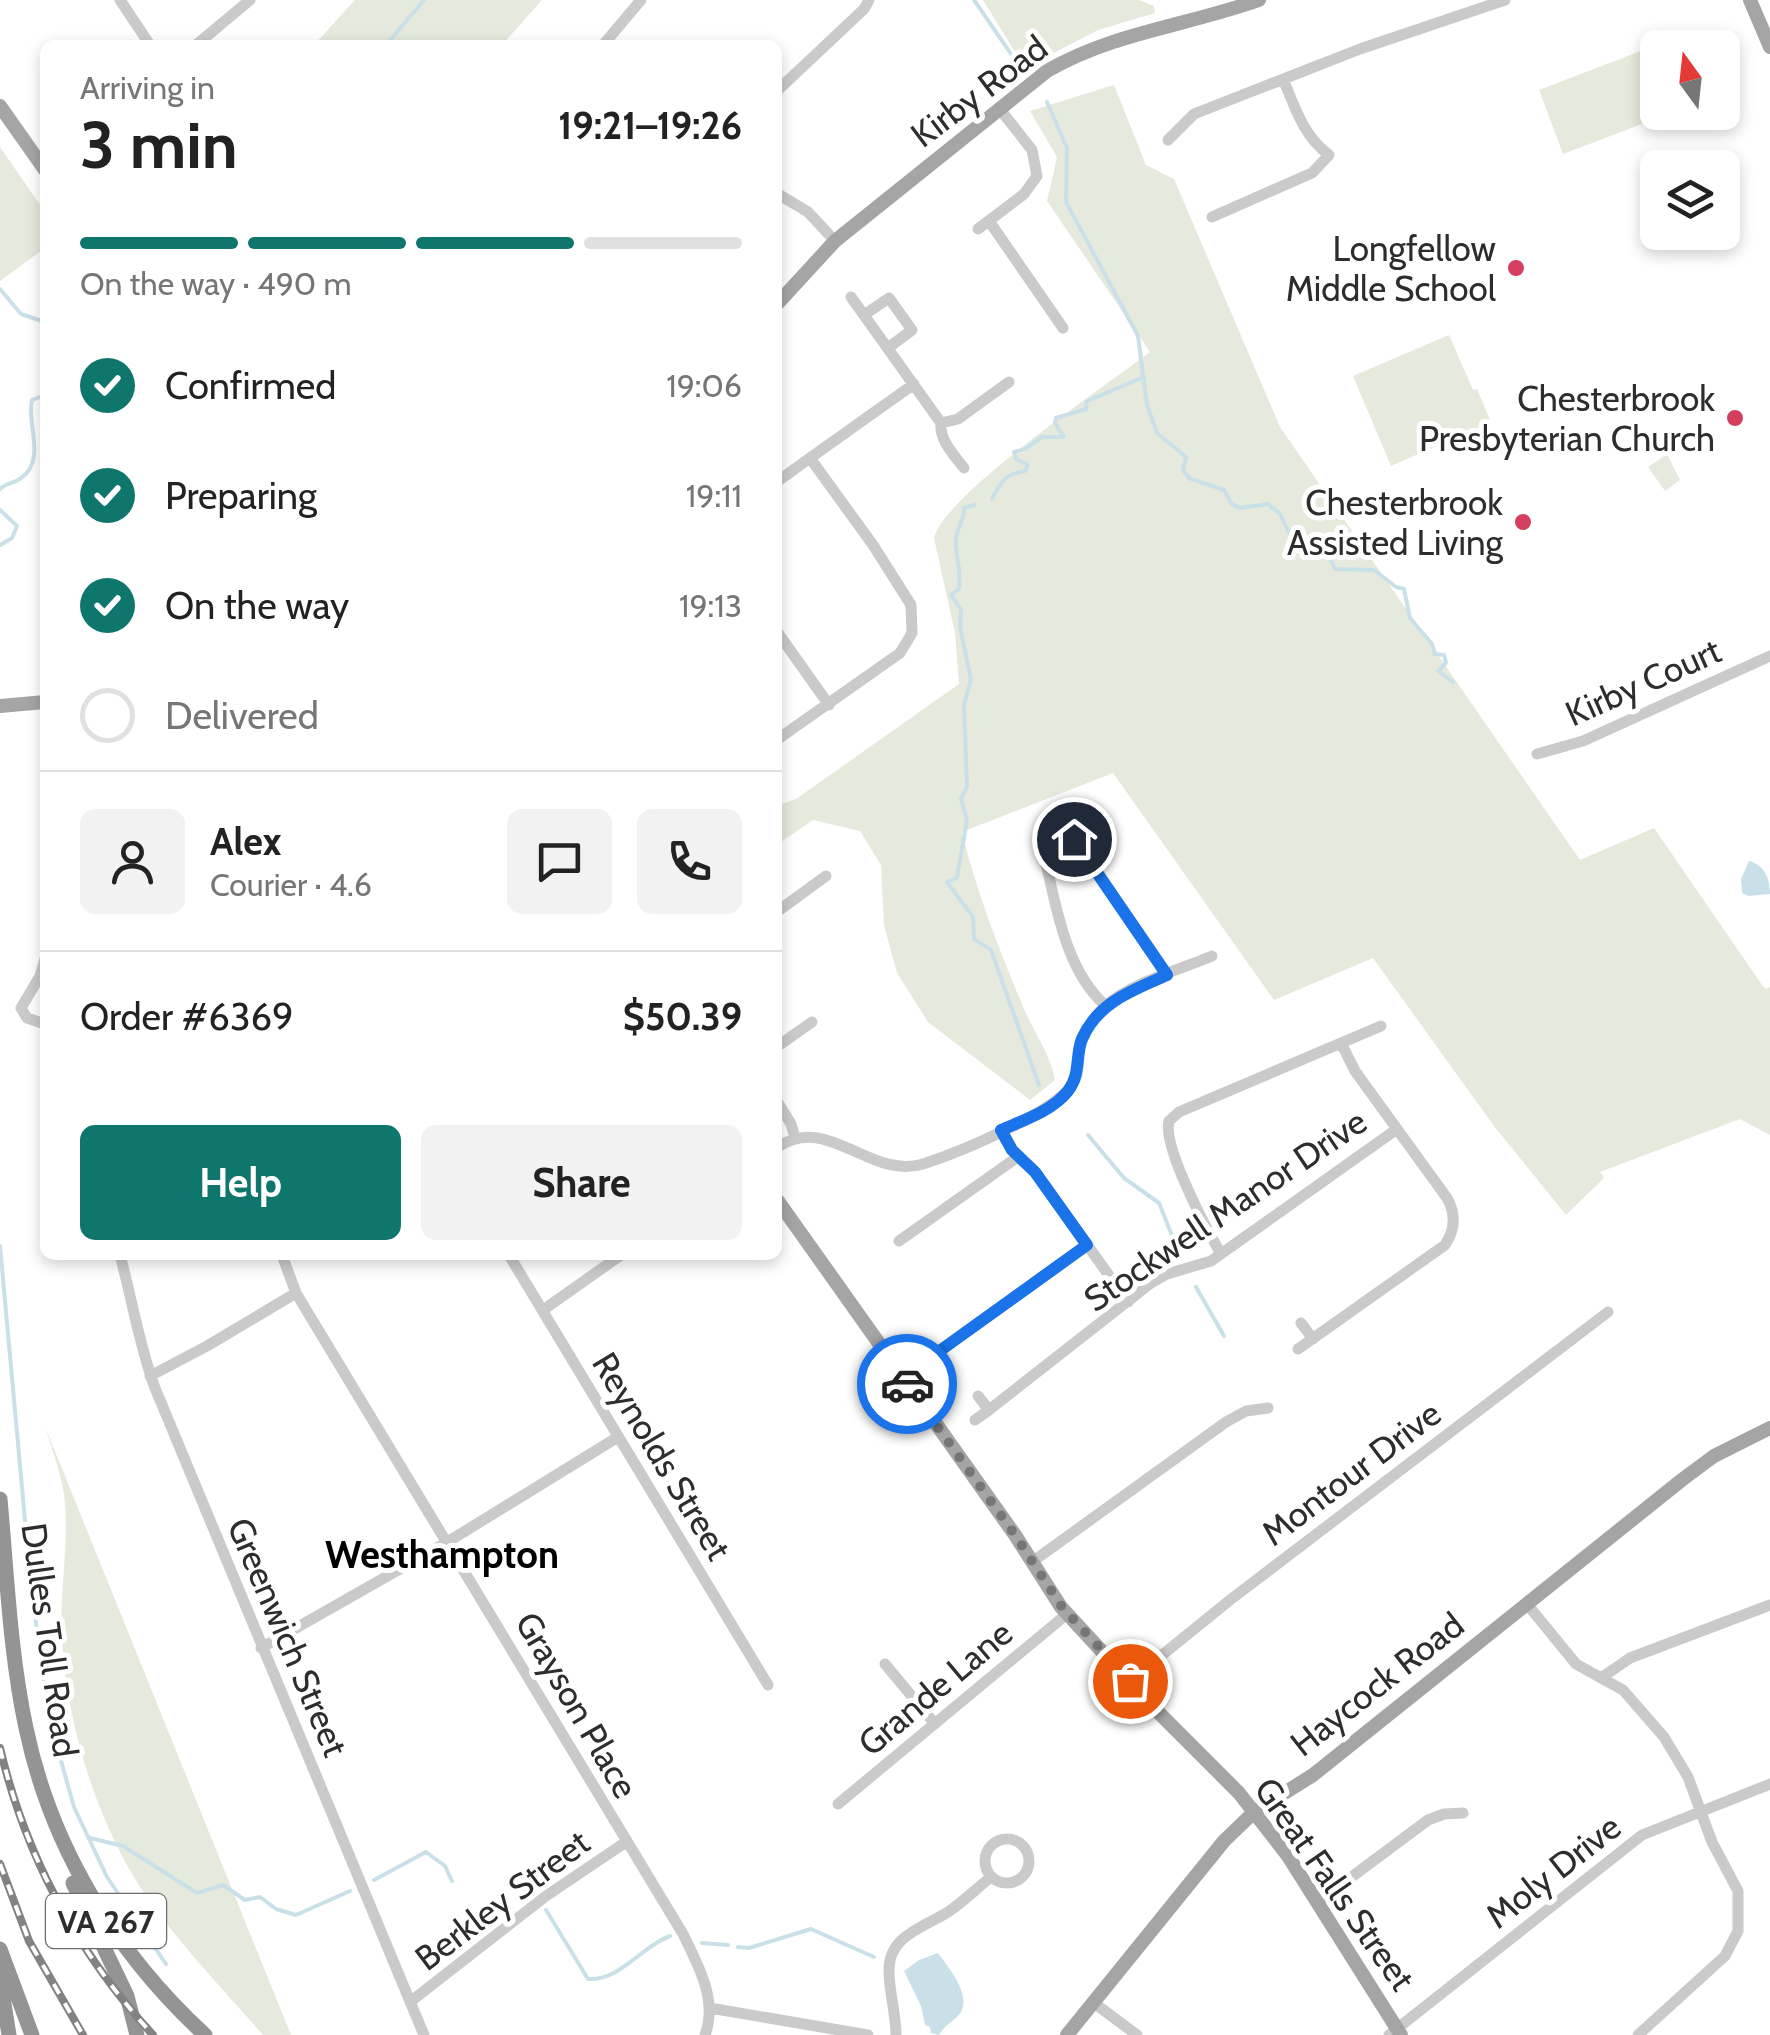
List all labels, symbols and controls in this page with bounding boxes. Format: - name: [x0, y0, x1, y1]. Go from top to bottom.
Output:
- street label: Kirby Road: [902, 26, 1056, 156]
- north arrow: [1640, 30, 1740, 130]
- map controls: [1640, 30, 1740, 250]
- text: Arriving in: [80, 68, 215, 107]
- text: 19:21–19:26: [558, 102, 742, 149]
- text: 3 min: [80, 105, 238, 184]
- button: layers: [1640, 150, 1740, 250]
- place label: Longfellow Middle School: [1286, 227, 1497, 310]
- marker: Longfellow Middle School: [1505, 257, 1527, 279]
- text: On the way · 490 m: [80, 264, 351, 303]
- icon: check: [80, 358, 135, 413]
- text: Confirmed: [165, 362, 336, 409]
- text: 19:06: [666, 366, 742, 405]
- place label: Chesterbrook Presbyterian Church: [1419, 377, 1715, 460]
- marker: Chesterbrook Presbyterian Church: [1724, 407, 1746, 429]
- icon: check: [80, 468, 135, 523]
- text: Preparing: [165, 472, 317, 519]
- text: 19:11: [686, 476, 742, 515]
- place label: Chesterbrook Assisted Living: [1287, 481, 1504, 564]
- marker: Chesterbrook Assisted Living: [1512, 511, 1534, 533]
- icon: check: [80, 578, 135, 633]
- text: On the way: [165, 582, 349, 629]
- text: 19:13: [679, 586, 742, 625]
- street label: Kirby Court: [1559, 629, 1727, 735]
- text: Delivered: [165, 692, 319, 739]
- pin: [1032, 797, 1117, 882]
- button: person: [80, 809, 185, 914]
- button: chat: [507, 809, 612, 914]
- button: phone: [637, 809, 742, 914]
- icon: home: [1047, 812, 1102, 867]
- text: Alex: [210, 818, 281, 865]
- text: Courier · 4.6: [210, 865, 372, 904]
- text: Order #6369: [80, 993, 294, 1040]
- text: $50.39: [623, 993, 742, 1040]
- street label: Stockwell Manor Drive: [1076, 1100, 1374, 1320]
- button: Help: [80, 1125, 401, 1240]
- button: Share: [421, 1125, 742, 1240]
- courier: [857, 1334, 957, 1434]
- street label: Reynolds Street: [583, 1344, 741, 1568]
- icon: car: [880, 1357, 935, 1412]
- street label: Montour Drive: [1253, 1392, 1449, 1554]
- street label: Greenwich Street: [218, 1511, 358, 1763]
- street label: Dulles Toll Road: [12, 1520, 88, 1760]
- district label: Westhampton: [325, 1531, 559, 1578]
- street label: Haycock Road: [1282, 1603, 1472, 1765]
- street label: Grayson Place: [507, 1604, 647, 1806]
- street label: Grande Lane: [849, 1611, 1021, 1765]
- pin: [1088, 1639, 1173, 1724]
- icon: bag: [1103, 1654, 1158, 1709]
- street label: Great Falls Street: [1246, 1769, 1424, 1999]
- street label: Moly Drive: [1477, 1805, 1629, 1937]
- street label: Berkley Street: [406, 1820, 598, 1979]
- road number: VA 267: [46, 1894, 166, 1948]

